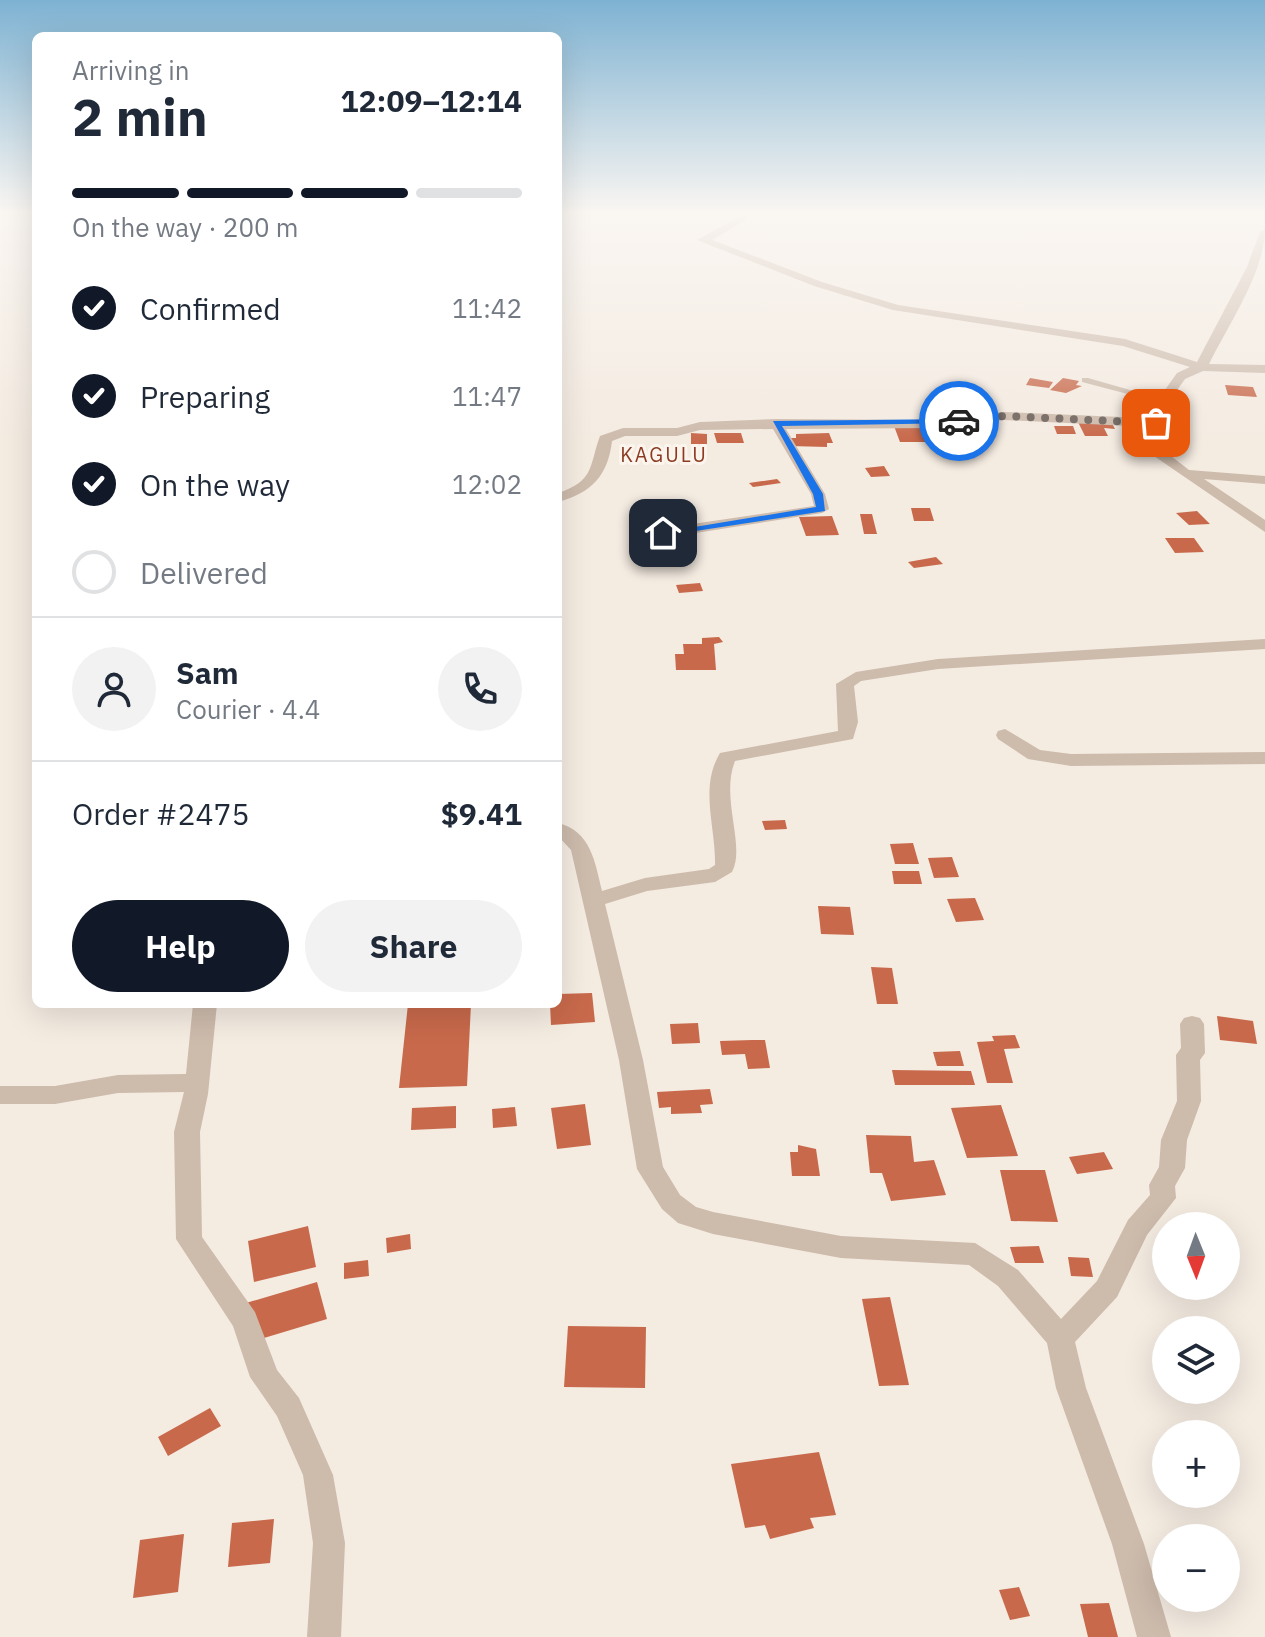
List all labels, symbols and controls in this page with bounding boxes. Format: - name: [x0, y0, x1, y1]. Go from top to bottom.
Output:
- text: Arriving in: [72, 53, 189, 87]
- text: 12:09–12:14: [341, 81, 522, 120]
- text: 2 min: [72, 83, 208, 150]
- text: On the way · 200 m: [72, 210, 298, 244]
- icon: check: [72, 286, 116, 330]
- text: Confirmed: [140, 289, 281, 328]
- text: 11:42: [452, 291, 522, 325]
- icon: check: [72, 374, 116, 418]
- text: Preparing: [140, 377, 270, 416]
- text: 11:47: [452, 379, 522, 413]
- courier: [919, 381, 999, 461]
- pin: [1122, 389, 1190, 457]
- icon: car: [937, 399, 981, 443]
- icon: bag: [1134, 401, 1178, 445]
- district label: KAGULU: [620, 441, 708, 468]
- icon: check: [72, 462, 116, 506]
- text: On the way: [140, 465, 290, 504]
- text: 12:02: [452, 467, 522, 501]
- pin: [629, 499, 697, 567]
- icon: home: [641, 511, 685, 555]
- text: Delivered: [140, 553, 268, 592]
- button: person: [72, 647, 156, 731]
- button: phone: [438, 647, 522, 731]
- text: Sam: [176, 653, 239, 692]
- text: Courier · 4.4: [176, 692, 320, 726]
- text: Order #2475: [72, 794, 249, 833]
- text: $9.41: [441, 794, 522, 833]
- button: Help: [72, 900, 289, 992]
- button: Share: [305, 900, 522, 992]
- north arrow: [1152, 1212, 1240, 1300]
- map controls: [1152, 1212, 1240, 1612]
- button: layers: [1152, 1316, 1240, 1404]
- button: +: [1152, 1420, 1240, 1508]
- button: −: [1152, 1524, 1240, 1612]

